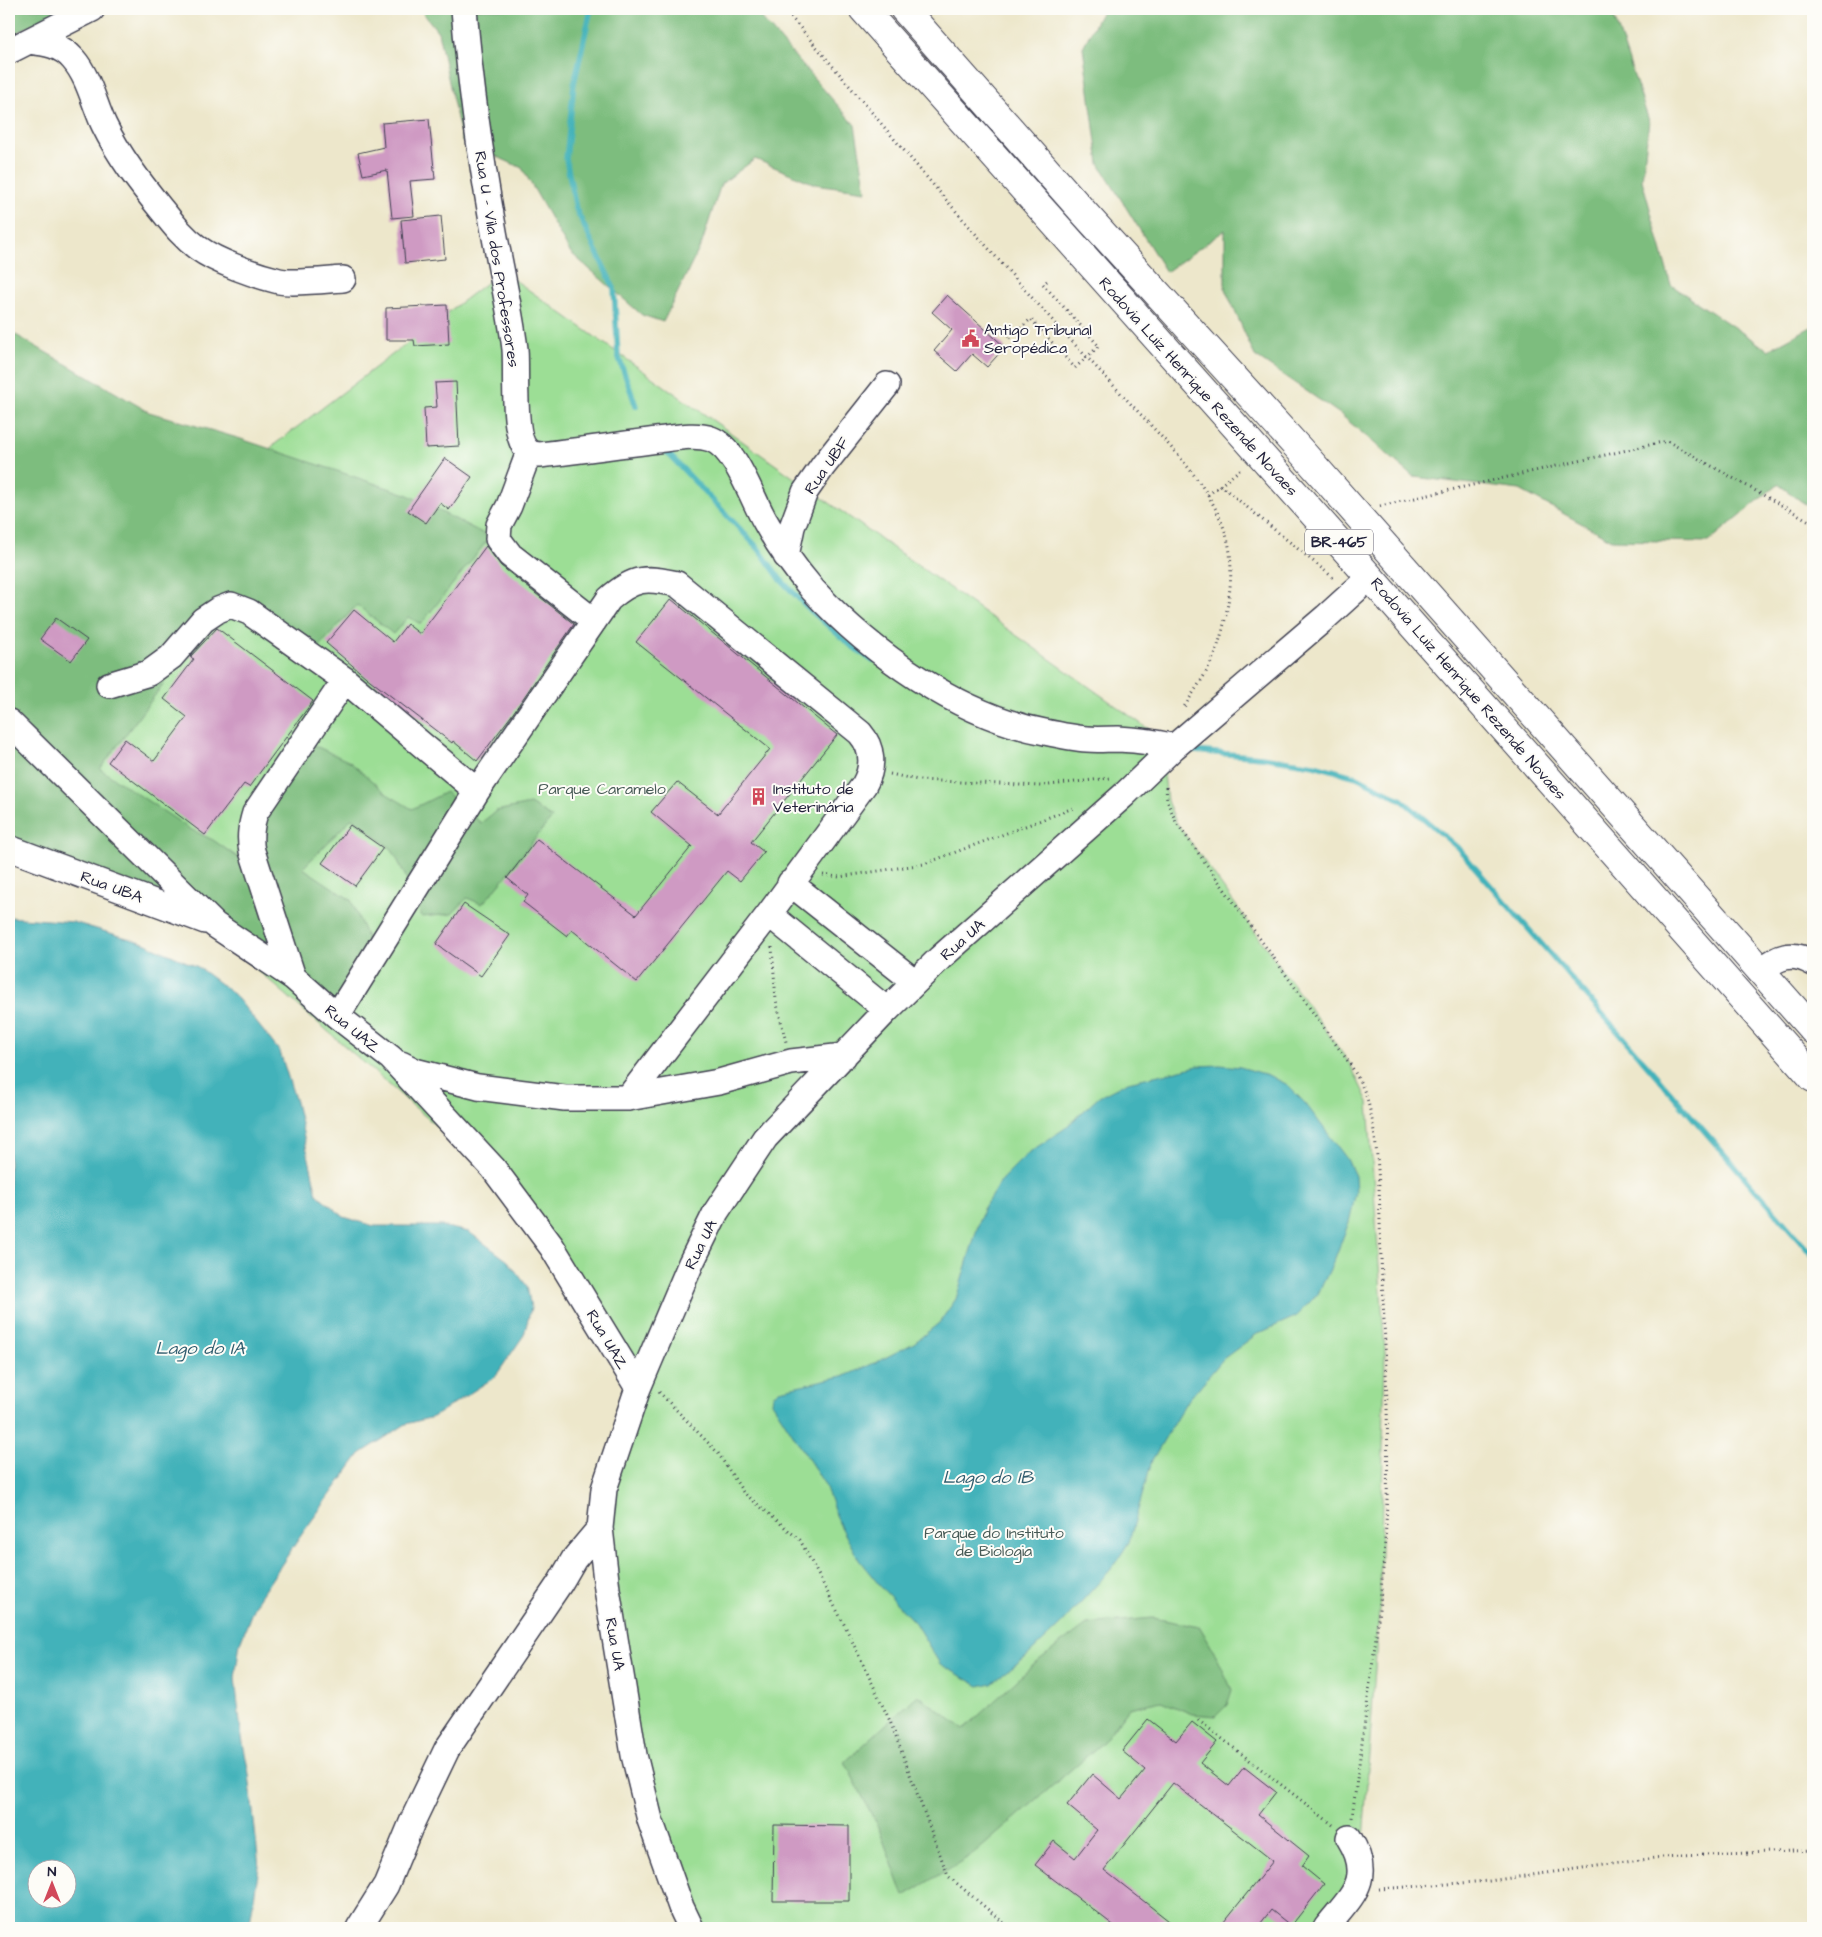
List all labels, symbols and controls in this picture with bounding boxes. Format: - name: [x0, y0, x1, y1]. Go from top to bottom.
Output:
- street label: Rua U - Vila dos Professores: [469, 149, 525, 369]
- street label: Rodovia Luiz Henrique Rezende Novaes: [1094, 272, 1303, 501]
- place label: Antigo Tribunal Seropédica: [984, 319, 1092, 359]
- public building icon: Antigo Tribunal Seropédica: [960, 328, 980, 348]
- street label: Rua UBF: [799, 432, 855, 499]
- road number: BR-465: [1305, 530, 1373, 554]
- street label: Rodovia Luiz Henrique Rezende Novaes: [1366, 573, 1571, 805]
- park label: Parque Caramelo: [538, 778, 666, 800]
- place label: Instituto de Veterinária: [773, 778, 854, 818]
- building icon: Instituto de Veterinária: [749, 787, 769, 807]
- street label: Rua UBA: [78, 866, 146, 908]
- street label: Rua UA: [935, 914, 990, 966]
- street label: Rua UAZ: [320, 1000, 385, 1058]
- street label: Rua UA: [679, 1216, 722, 1273]
- street label: Rua UAZ: [581, 1306, 634, 1374]
- water label: Lago do IA: [155, 1336, 246, 1362]
- water label: Lago do IB: [943, 1465, 1034, 1491]
- park label: Parque do Instituto de Biologia: [924, 1522, 1064, 1563]
- street label: Rua UA: [600, 1616, 630, 1672]
- north arrow: [28, 1860, 78, 1910]
- text: N: [48, 1862, 57, 1882]

